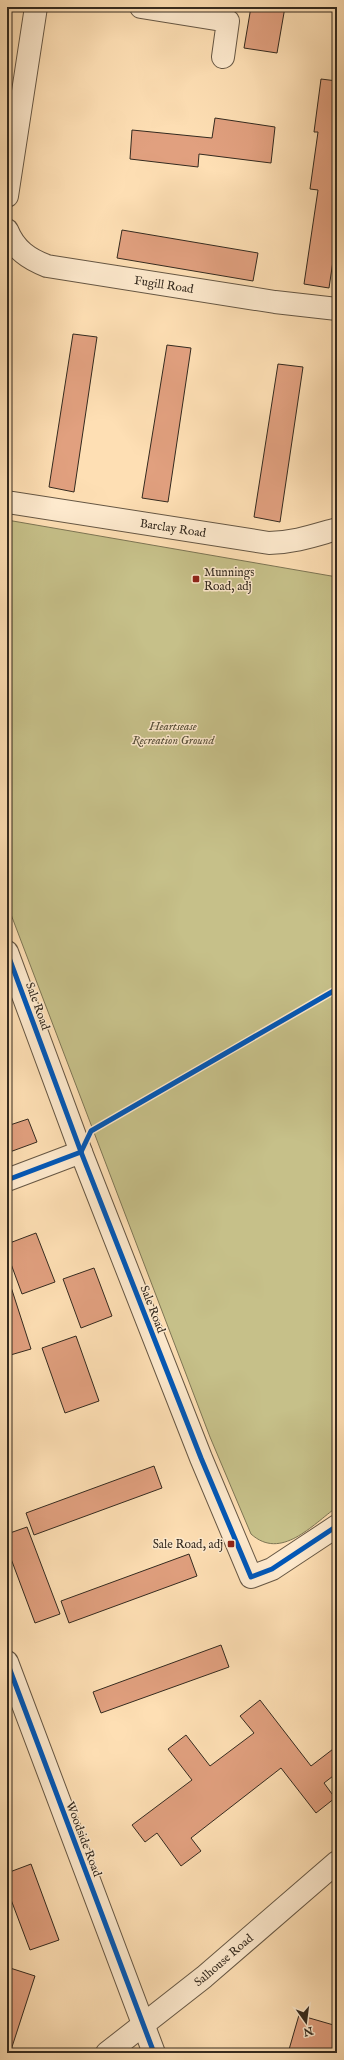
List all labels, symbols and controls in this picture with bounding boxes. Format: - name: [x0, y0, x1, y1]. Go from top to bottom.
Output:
- street label: Fugill Road: [133, 273, 195, 297]
- street label: Barclay Road: [139, 516, 208, 541]
- place label: Munnings Road, adj: [204, 565, 255, 594]
- marker: Munnings Road, adj: [191, 574, 201, 584]
- park label: Heartsease Recreation Ground: [132, 719, 215, 748]
- street label: Sale Road: [22, 980, 53, 1033]
- street label: Sale Road: [137, 1283, 169, 1336]
- place label: Sale Road, adj: [153, 1537, 223, 1552]
- marker: Sale Road, adj: [226, 1539, 236, 1549]
- street label: Woodside Road: [62, 1800, 105, 1879]
- street label: Salhouse Road: [191, 1931, 257, 1990]
- north arrow: [286, 2002, 326, 2042]
- text: N: [301, 2023, 315, 2039]

